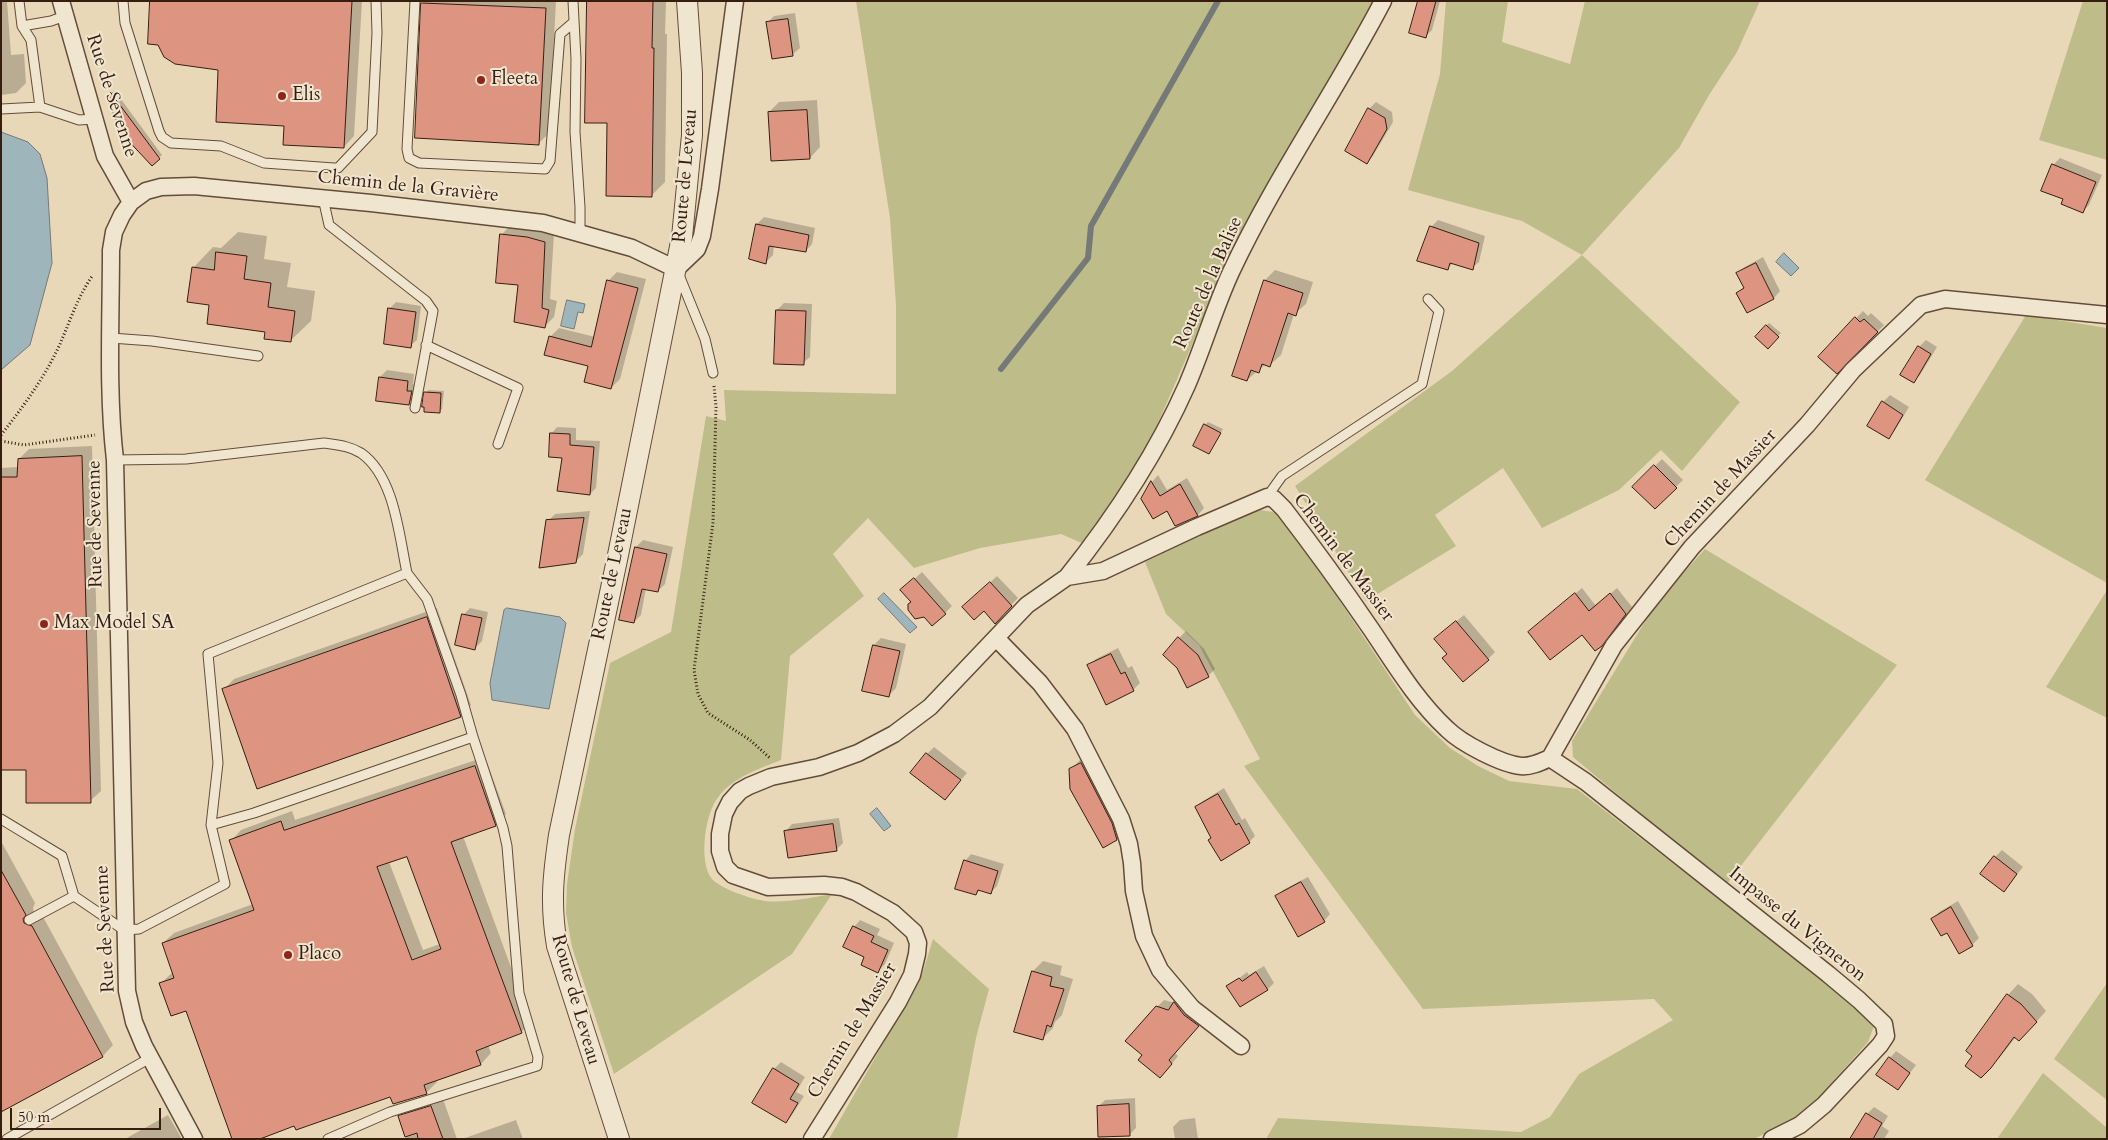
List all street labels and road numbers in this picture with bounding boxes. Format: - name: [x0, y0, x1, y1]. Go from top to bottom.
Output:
- street label: Rue de Sevenne: [80, 32, 142, 160]
- street label: Route de Leveau: [669, 108, 703, 244]
- street label: Chemin de la Gravière: [316, 166, 500, 208]
- street label: Route de la Balise: [1170, 214, 1248, 352]
- street label: Chemin de Massier: [1660, 425, 1782, 553]
- street label: Rue de Sevenne: [83, 460, 109, 588]
- street label: Chemin de Massier: [1287, 489, 1399, 627]
- street label: Route de Leveau: [588, 506, 638, 642]
- street label: Impasse du Vigneron: [1724, 863, 1870, 987]
- street label: Rue de Sevenne: [91, 865, 121, 993]
- street label: Route de Leveau: [546, 932, 604, 1068]
- street label: Chemin de Massier: [803, 959, 903, 1103]

